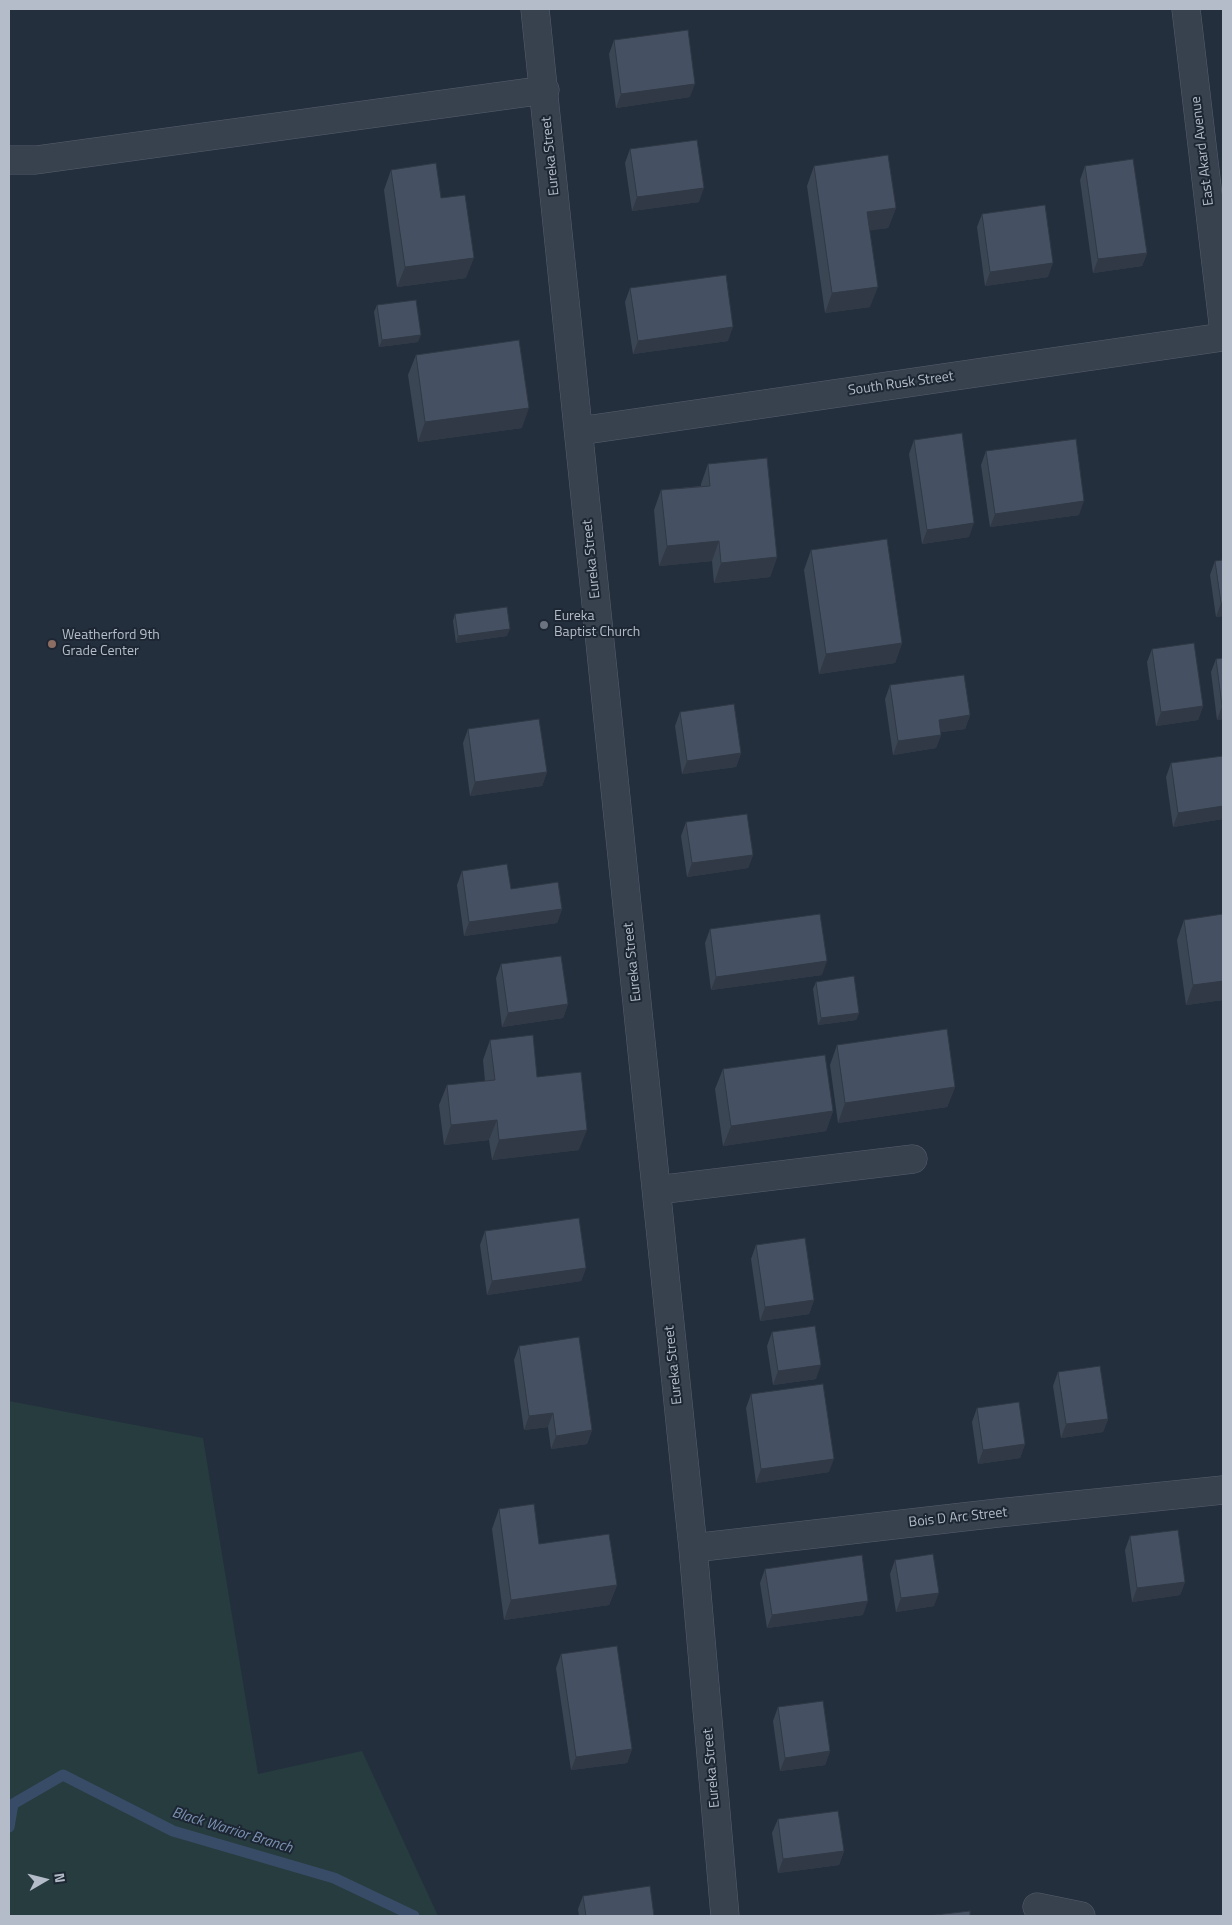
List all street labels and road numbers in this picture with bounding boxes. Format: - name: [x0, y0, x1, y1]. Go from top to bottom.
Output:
- street label: East Akard Avenue: [1188, 95, 1218, 207]
- street label: Eureka Street: [538, 115, 564, 197]
- street label: South Rusk Street: [847, 368, 955, 400]
- street label: Eureka Street: [579, 518, 605, 600]
- street label: Eureka Street: [620, 921, 646, 1003]
- street label: Eureka Street: [661, 1324, 687, 1406]
- street label: Bois D Arc Street: [908, 1504, 1008, 1532]
- street label: Eureka Street: [700, 1728, 724, 1808]

